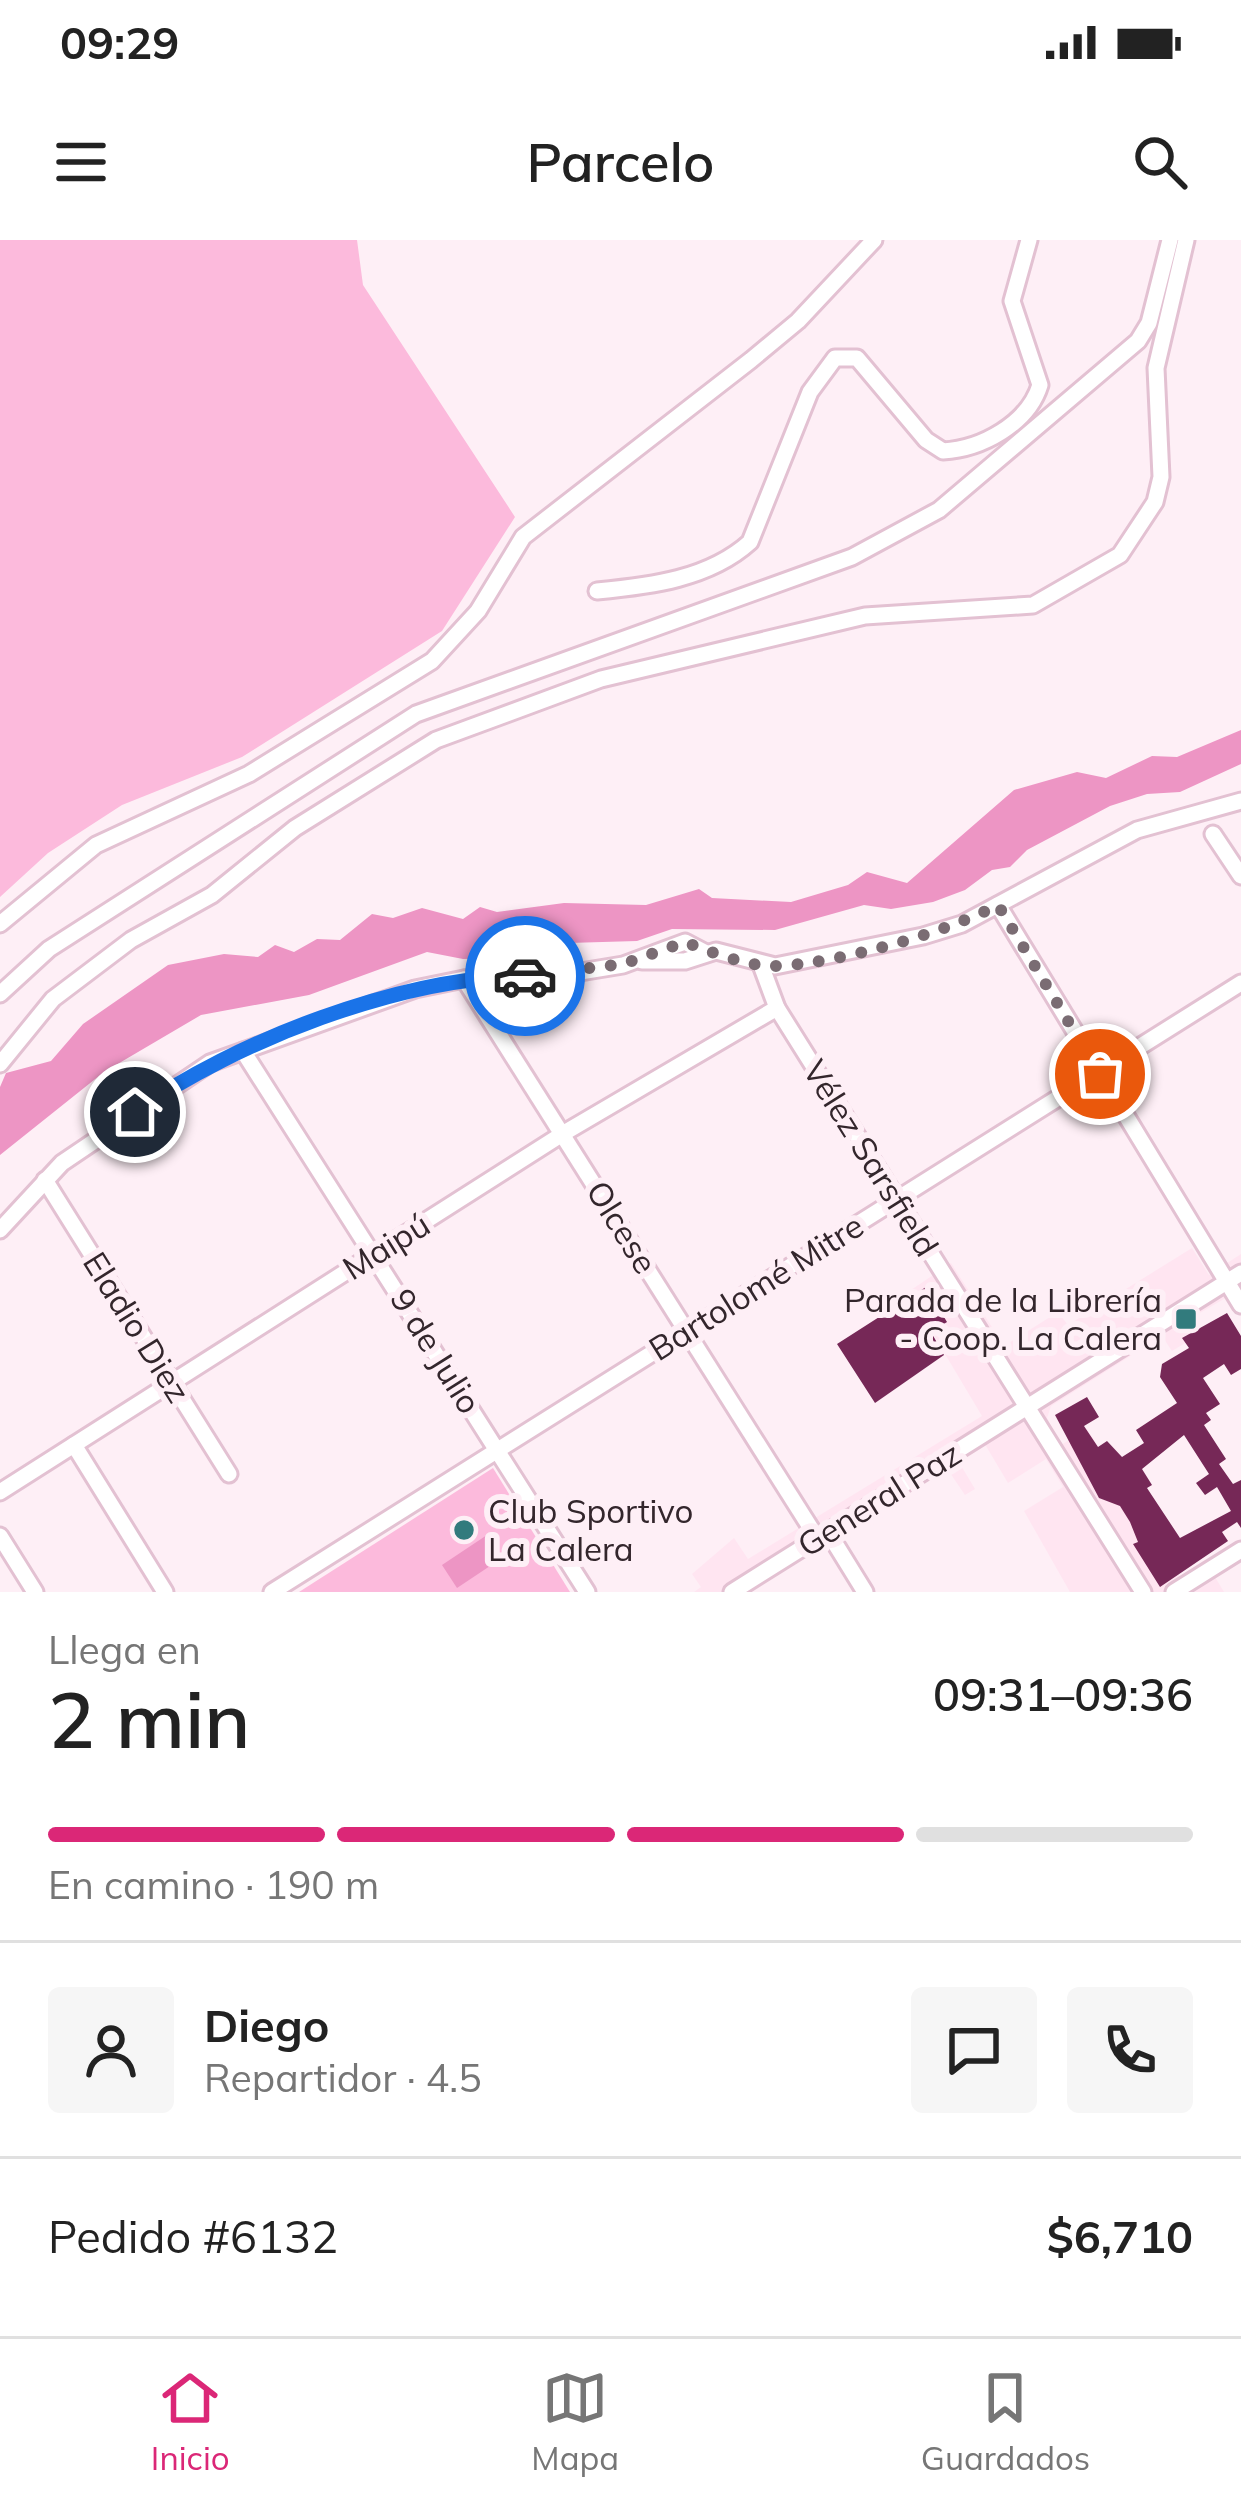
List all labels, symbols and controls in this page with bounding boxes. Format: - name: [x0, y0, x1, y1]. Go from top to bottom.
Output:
- text: 09:29: [60, 14, 179, 70]
- text: Parcelo: [527, 128, 714, 196]
- icon: menu: [48, 129, 114, 195]
- icon: search: [1127, 129, 1193, 195]
- courier: [465, 916, 585, 1036]
- icon: car: [492, 943, 558, 1009]
- pin: [1049, 1023, 1151, 1125]
- icon: bag: [1067, 1041, 1133, 1107]
- street label: Vélez Sarsfield: [795, 1052, 948, 1263]
- pin: [84, 1061, 186, 1163]
- icon: home: [102, 1079, 168, 1145]
- street label: Olcese: [578, 1173, 667, 1281]
- street label: Maipú: [335, 1203, 437, 1288]
- street label: Bartolomé Mitre: [641, 1204, 870, 1369]
- street label: Eladio Diez: [75, 1244, 200, 1410]
- place label: Parada de la Librería - Coop. La Calera: [844, 1279, 1162, 1358]
- street label: 9 de Julio: [382, 1281, 491, 1421]
- marker: Parada de la Librería - Coop. La Calera: [1173, 1306, 1199, 1332]
- street label: General Paz: [789, 1432, 968, 1565]
- place label: Club Sportivo La Calera: [488, 1490, 693, 1569]
- marker: Club Sportivo La Calera: [451, 1517, 477, 1543]
- text: Llega en: [48, 1625, 201, 1674]
- text: 09:31–09:36: [933, 1666, 1193, 1722]
- text: 2 min: [48, 1670, 251, 1768]
- text: En camino · 190 m: [48, 1860, 379, 1909]
- button: person: [48, 1987, 174, 2113]
- button: chat: [911, 1987, 1037, 2113]
- button: phone: [1067, 1987, 1193, 2113]
- text: Diego: [204, 1997, 329, 2053]
- text: Repartidor · 4.5: [204, 2053, 482, 2102]
- text: Pedido #6132: [48, 2208, 338, 2264]
- text: $6,710: [1047, 2208, 1193, 2264]
- tab: Inicio: [151, 2365, 230, 2478]
- tab: Mapa: [531, 2365, 619, 2478]
- tab: Guardados: [921, 2365, 1090, 2478]

